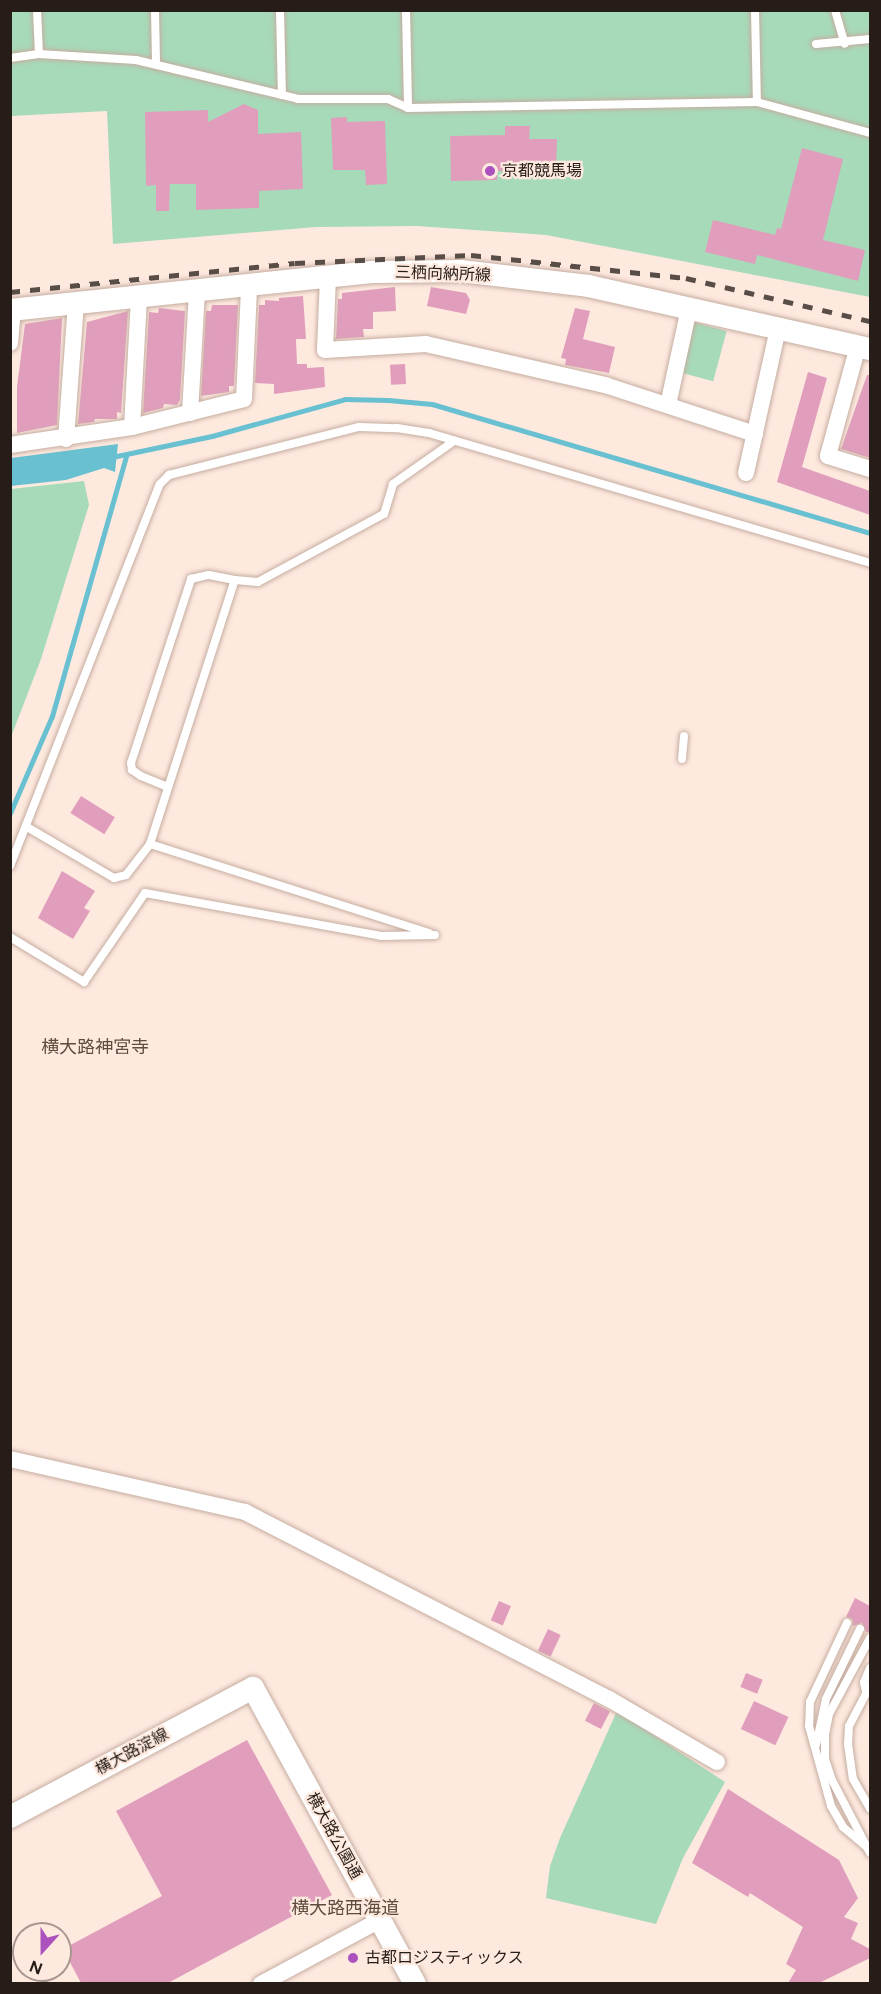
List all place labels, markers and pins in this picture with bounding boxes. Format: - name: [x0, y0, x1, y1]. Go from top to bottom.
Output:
- place label: 京都競馬場: [502, 161, 582, 181]
- marker: 京都競馬場: [483, 164, 497, 178]
- place label: 古都ロジスティックス: [365, 1948, 525, 1968]
- marker: 古都ロジスティックス: [346, 1951, 360, 1965]

